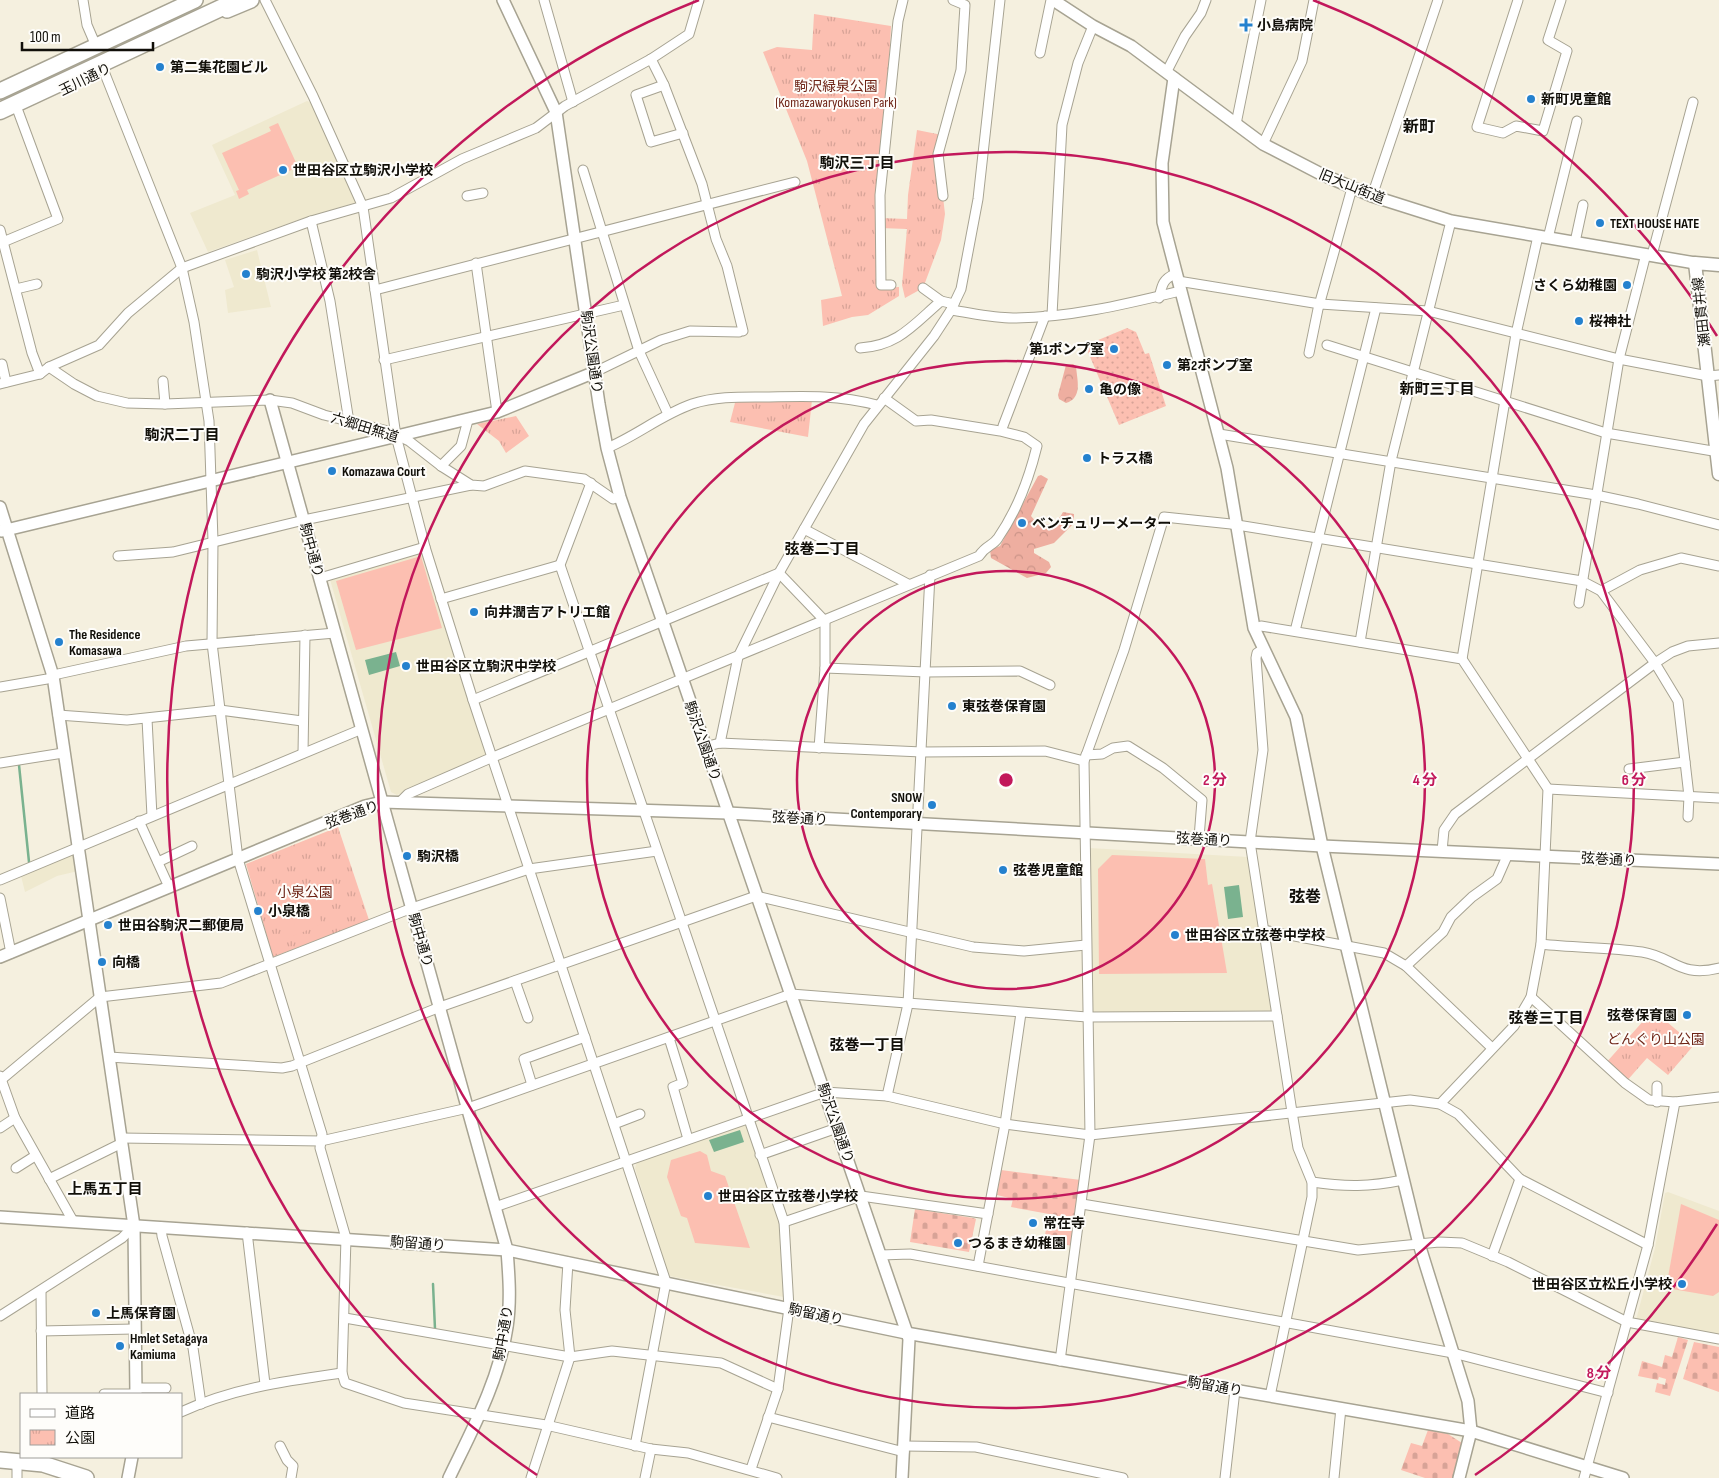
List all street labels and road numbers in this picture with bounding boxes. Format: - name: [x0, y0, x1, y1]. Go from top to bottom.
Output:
- street label: 玉川通り: [56, 60, 114, 99]
- street label: 旧大山街道: [1316, 165, 1387, 207]
- street label: 瀬田貫井線: [1689, 276, 1714, 348]
- street label: 駒沢公園通り: [577, 309, 606, 395]
- street label: 六郷田無道: [329, 409, 401, 446]
- street label: 駒中通り: [296, 521, 327, 579]
- street label: 駒沢公園通り: [681, 699, 724, 784]
- street label: 弦巻通り: [323, 797, 381, 832]
- street label: 弦巻通り: [772, 809, 828, 828]
- street label: 弦巻通り: [1176, 830, 1232, 849]
- street label: 弦巻通り: [1581, 850, 1637, 869]
- street label: 駒中通り: [405, 911, 436, 969]
- street label: 駒沢公園通り: [814, 1081, 857, 1166]
- street label: 駒留通り: [389, 1233, 446, 1254]
- street label: 駒留通り: [787, 1300, 845, 1329]
- street label: 駒中通り: [490, 1304, 517, 1362]
- street label: 駒留通り: [1186, 1373, 1244, 1400]

